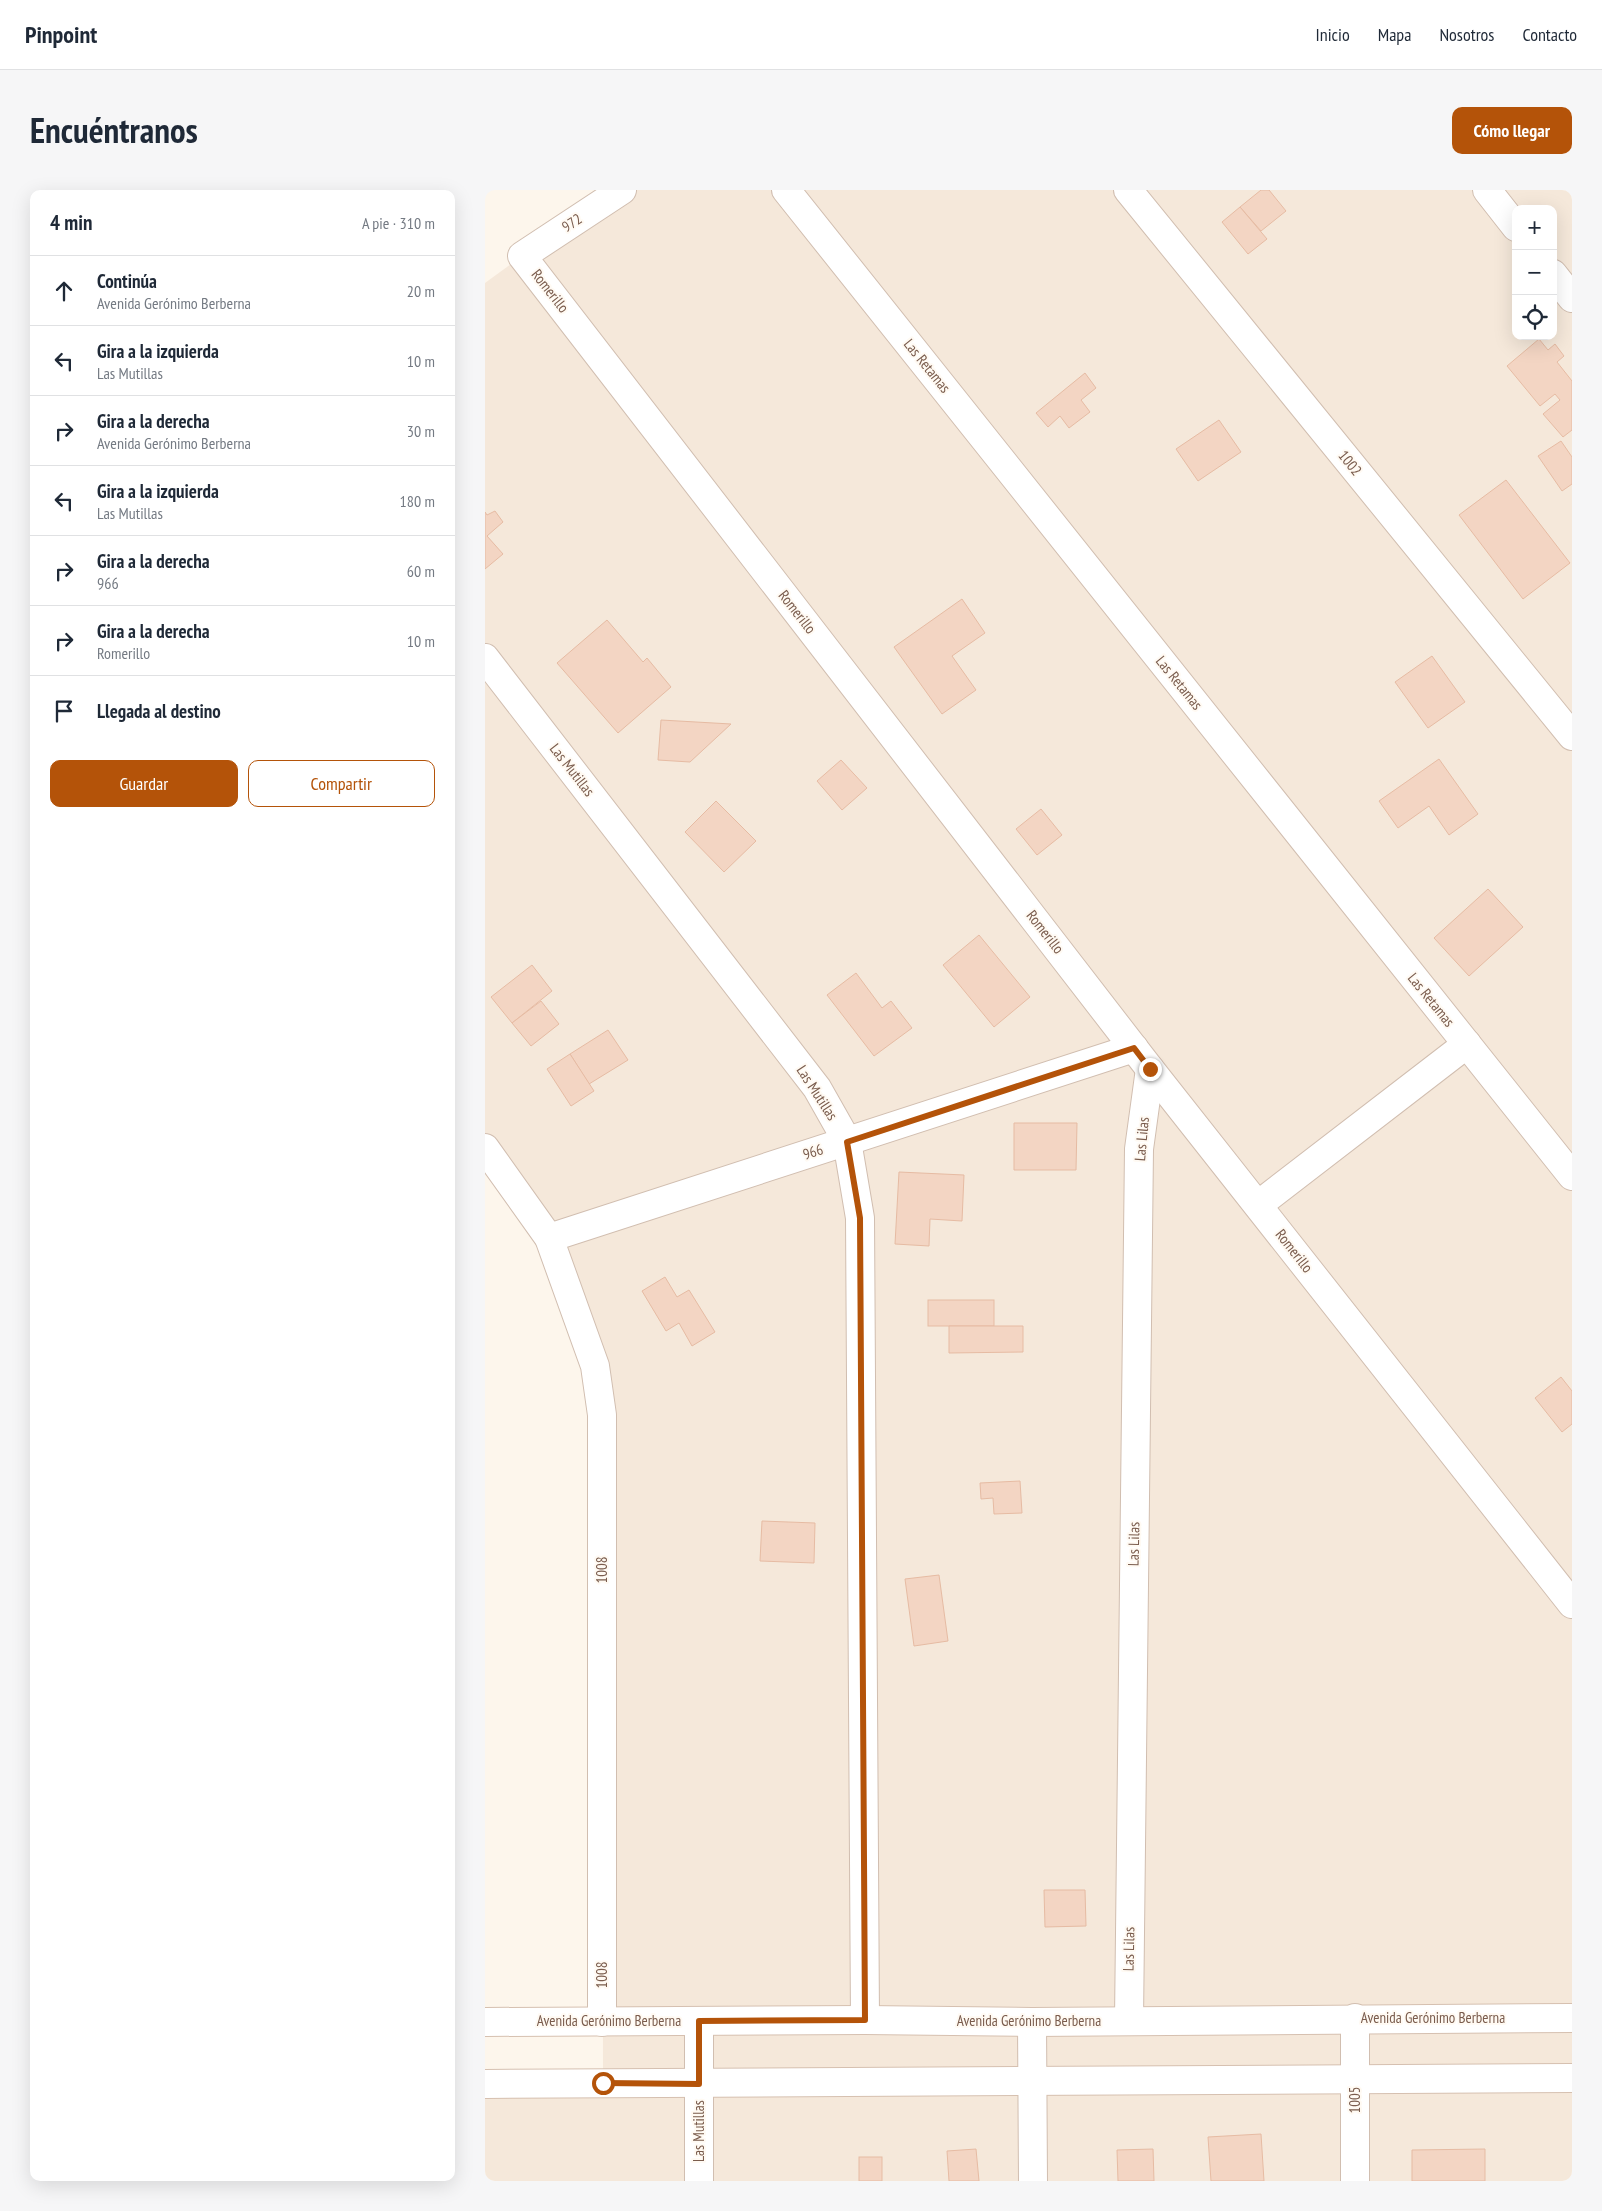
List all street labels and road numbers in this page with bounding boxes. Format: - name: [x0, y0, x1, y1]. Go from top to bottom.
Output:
- street label: 972: [558, 209, 585, 236]
- street label: Romerillo: [528, 265, 573, 316]
- street label: Las Retamas: [900, 335, 955, 397]
- street label: 1002: [1335, 446, 1366, 479]
- street label: Romerillo: [775, 586, 820, 637]
- street label: Las Retamas: [1152, 652, 1207, 714]
- street label: Las Mutillas: [546, 740, 599, 800]
- street label: Romerillo: [1023, 906, 1068, 957]
- street label: Las Retamas: [1404, 969, 1459, 1031]
- street label: Las Mutillas: [793, 1062, 842, 1124]
- street label: Las Lilas: [1130, 1116, 1153, 1162]
- street label: 966: [800, 1139, 826, 1164]
- street label: Romerillo: [1272, 1225, 1317, 1276]
- street label: Las Lilas: [1124, 1522, 1143, 1566]
- street label: 1008: [592, 1556, 611, 1584]
- street label: Las Lilas: [1119, 1927, 1138, 1971]
- street label: 1008: [592, 1961, 611, 1989]
- street label: Avenida Gerónimo Berberna: [1361, 2008, 1505, 2027]
- street label: Avenida Gerónimo Berberna: [537, 2011, 681, 2030]
- street label: Avenida Gerónimo Berberna: [957, 2011, 1101, 2030]
- street label: 1005: [1345, 2086, 1364, 2114]
- street label: Las Mutillas: [689, 2100, 708, 2162]

